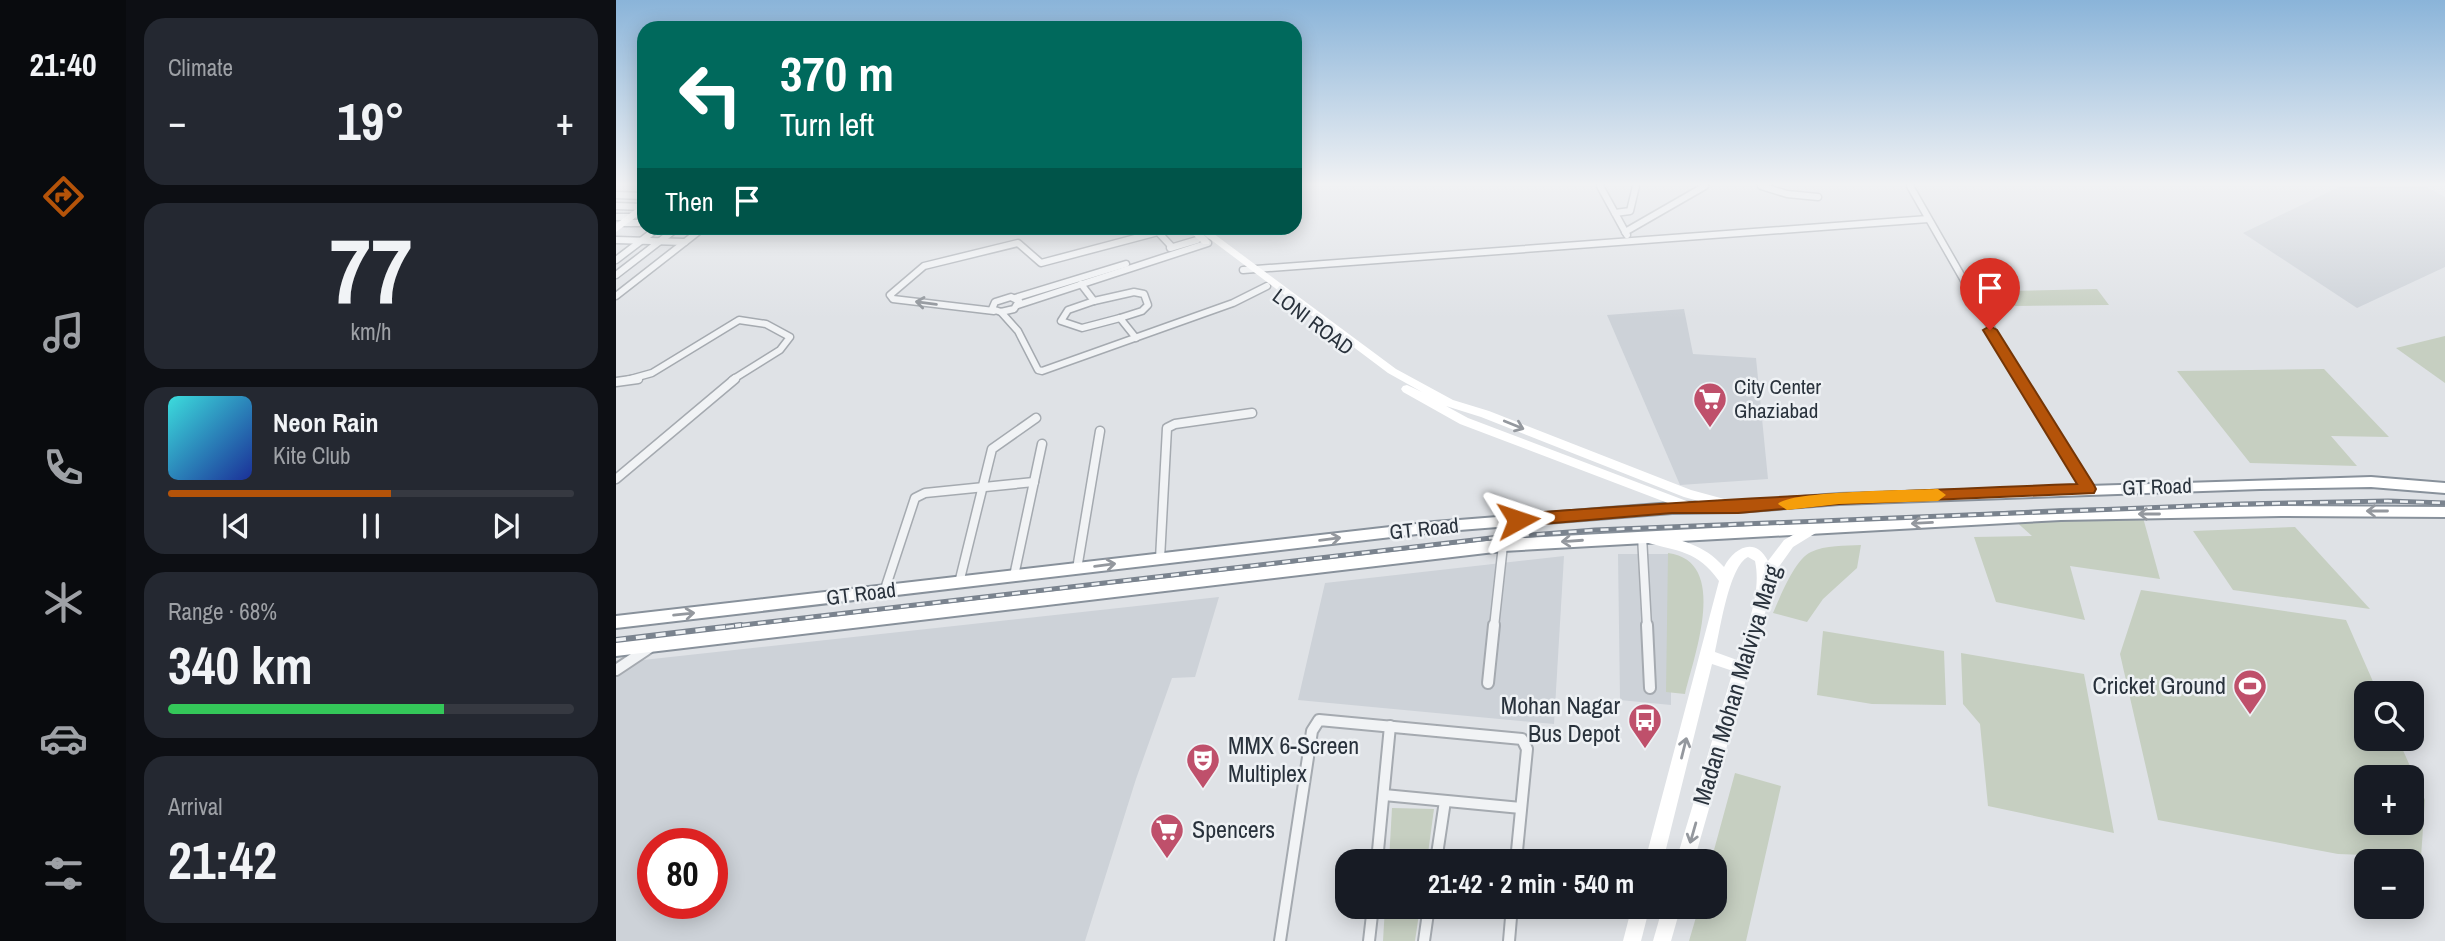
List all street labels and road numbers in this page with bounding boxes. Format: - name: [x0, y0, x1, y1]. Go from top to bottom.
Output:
- street label: LONI ROAD: [1267, 282, 1360, 362]
- street label: GT Road: [2122, 471, 2192, 502]
- street label: GT Road: [1388, 510, 1460, 547]
- street label: Madan Mohan Malviya Marg: [1684, 561, 1788, 809]
- street label: GT Road: [825, 575, 897, 612]

